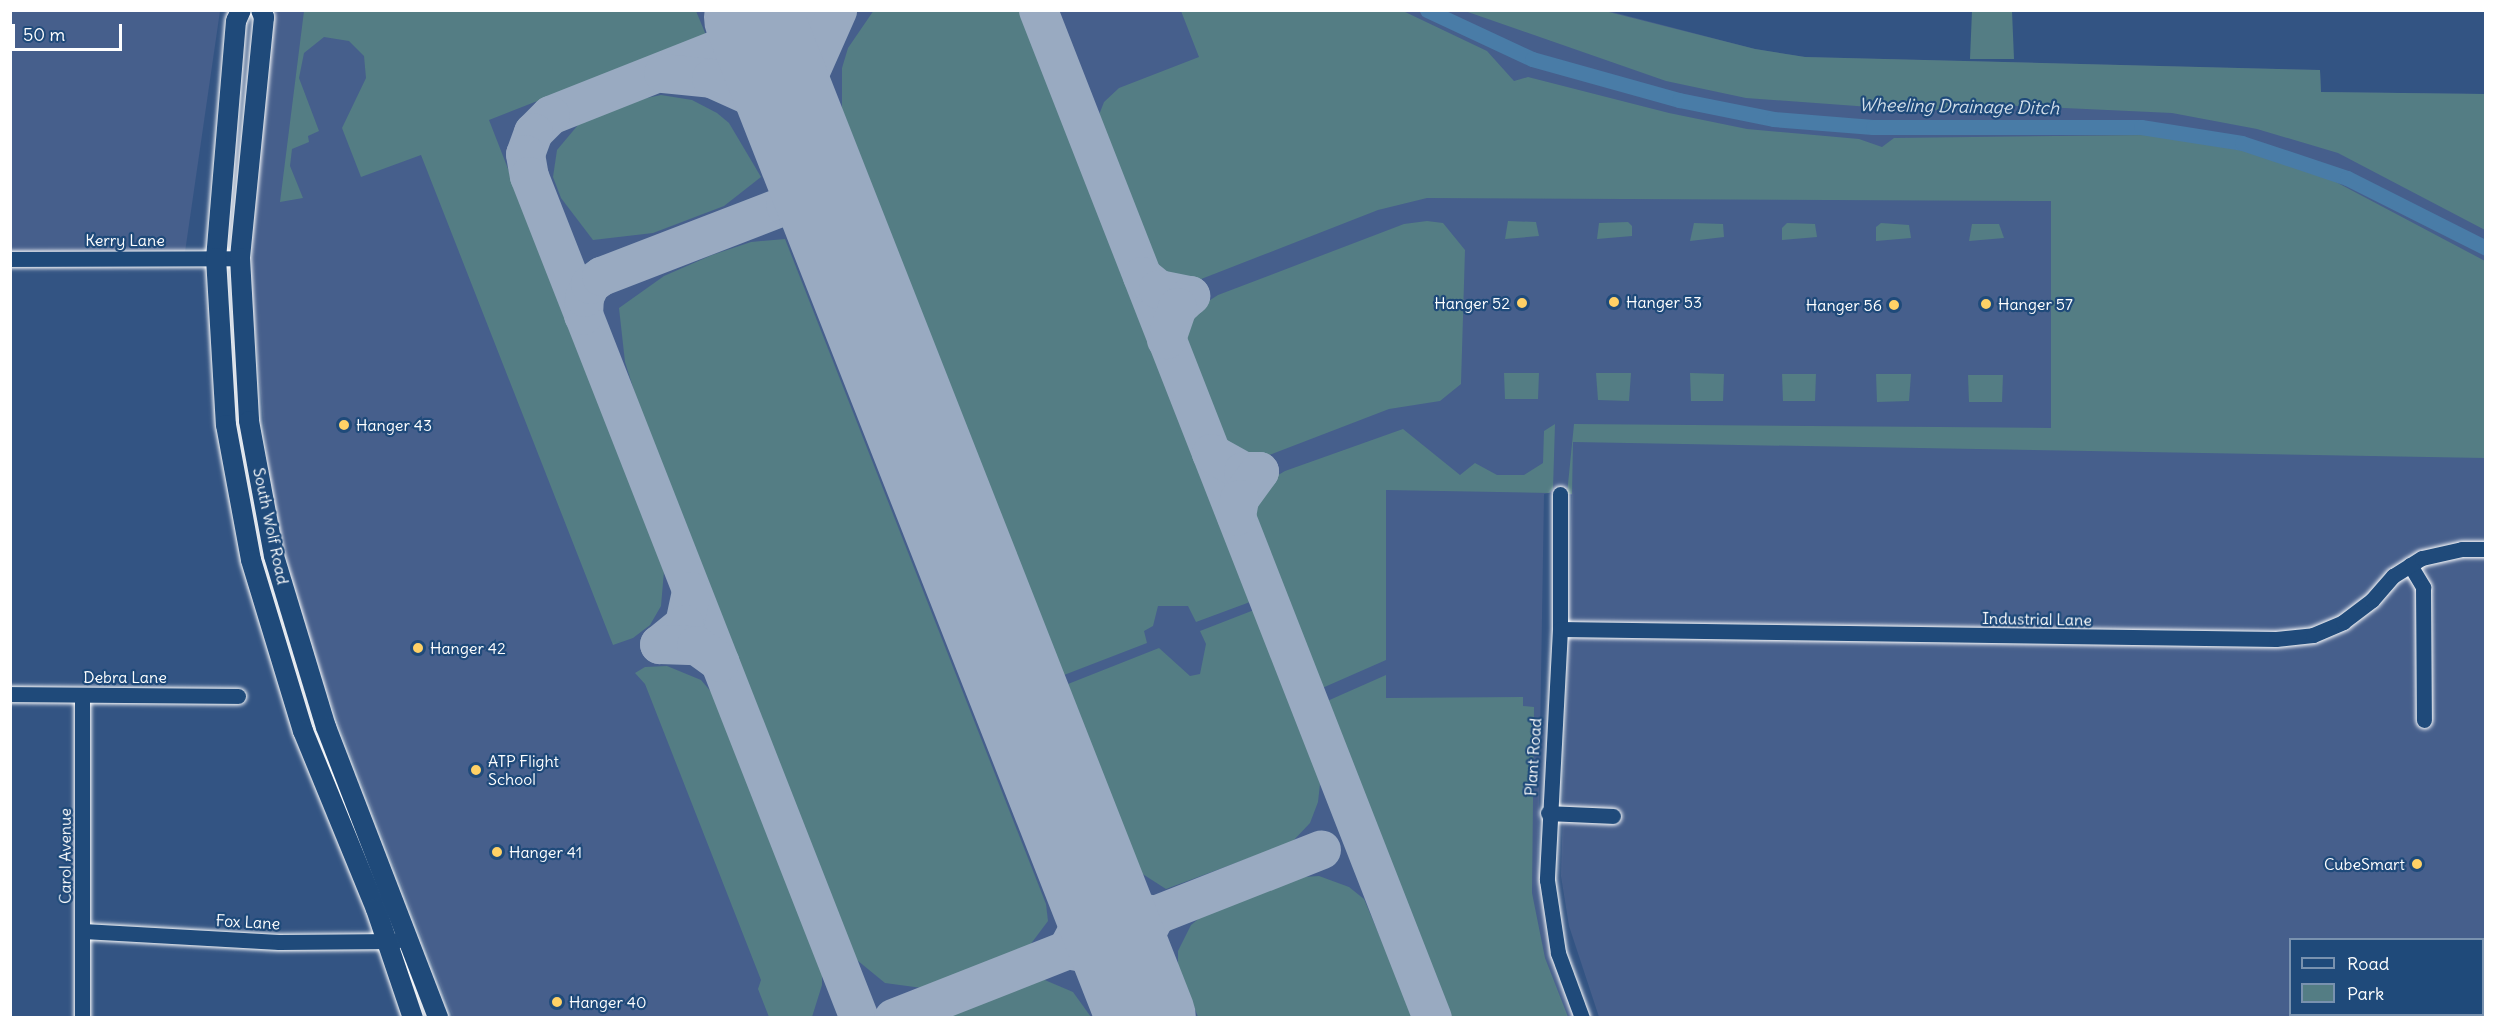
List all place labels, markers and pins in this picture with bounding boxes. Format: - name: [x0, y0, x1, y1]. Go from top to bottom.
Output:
- place label: Hanger 53: [1626, 292, 1702, 312]
- place label: Hanger 52: [1434, 293, 1510, 313]
- place label: Hanger 57: [1998, 294, 2073, 314]
- marker: Hanger 53: [1607, 295, 1621, 309]
- place label: Hanger 56: [1806, 295, 1882, 315]
- marker: Hanger 52: [1515, 296, 1529, 310]
- marker: Hanger 57: [1979, 297, 1993, 311]
- marker: Hanger 56: [1887, 298, 1901, 312]
- place label: Hanger 43: [356, 415, 432, 435]
- marker: Hanger 43: [337, 418, 351, 432]
- place label: Hanger 42: [430, 638, 506, 658]
- marker: Hanger 42: [411, 641, 425, 655]
- place label: ATP Flight School: [488, 751, 559, 789]
- marker: ATP Flight School: [469, 763, 483, 777]
- place label: Hanger 41: [509, 842, 582, 862]
- marker: Hanger 41: [490, 845, 504, 859]
- place label: CubeSmart: [2324, 854, 2405, 874]
- marker: CubeSmart: [2410, 857, 2424, 871]
- place label: Hanger 40: [569, 992, 647, 1012]
- marker: Hanger 40: [550, 995, 564, 1009]

